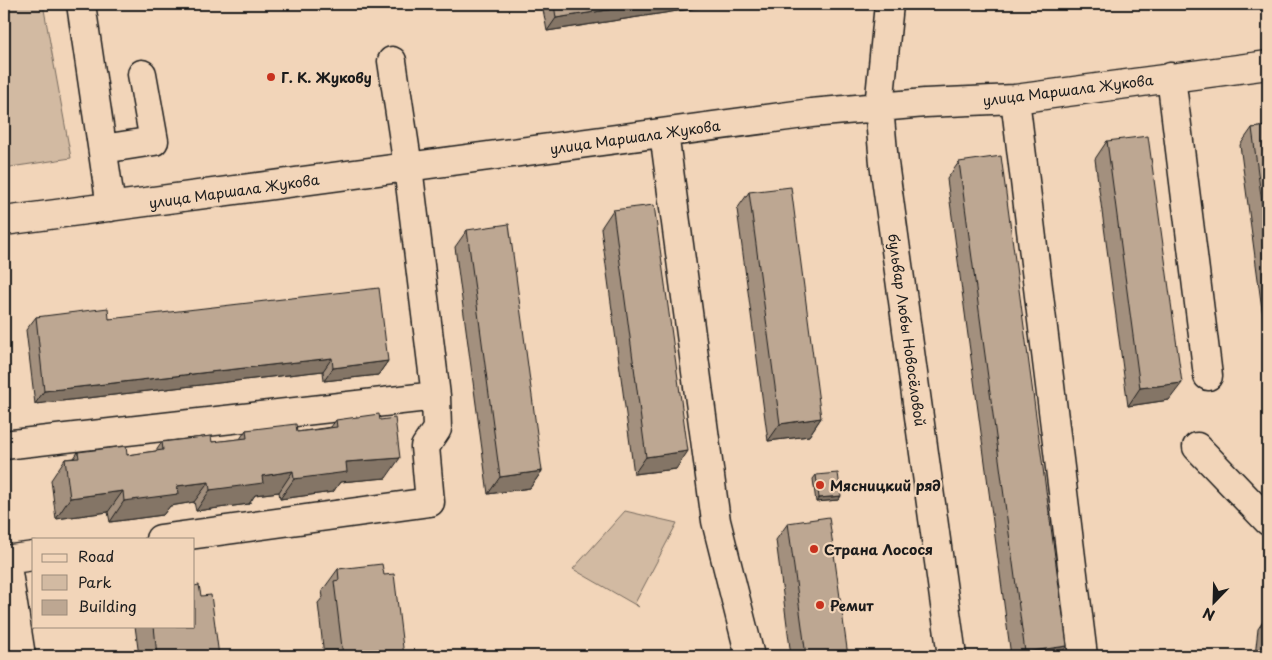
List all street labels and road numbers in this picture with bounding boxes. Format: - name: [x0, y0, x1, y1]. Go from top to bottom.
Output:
- street label: улица Маршала Жукова: [981, 69, 1155, 111]
- street label: улица Маршала Жукова: [548, 115, 722, 159]
- street label: улица Маршала Жукова: [147, 169, 321, 213]
- street label: бульвар Любы Новосёловой: [883, 232, 931, 428]

